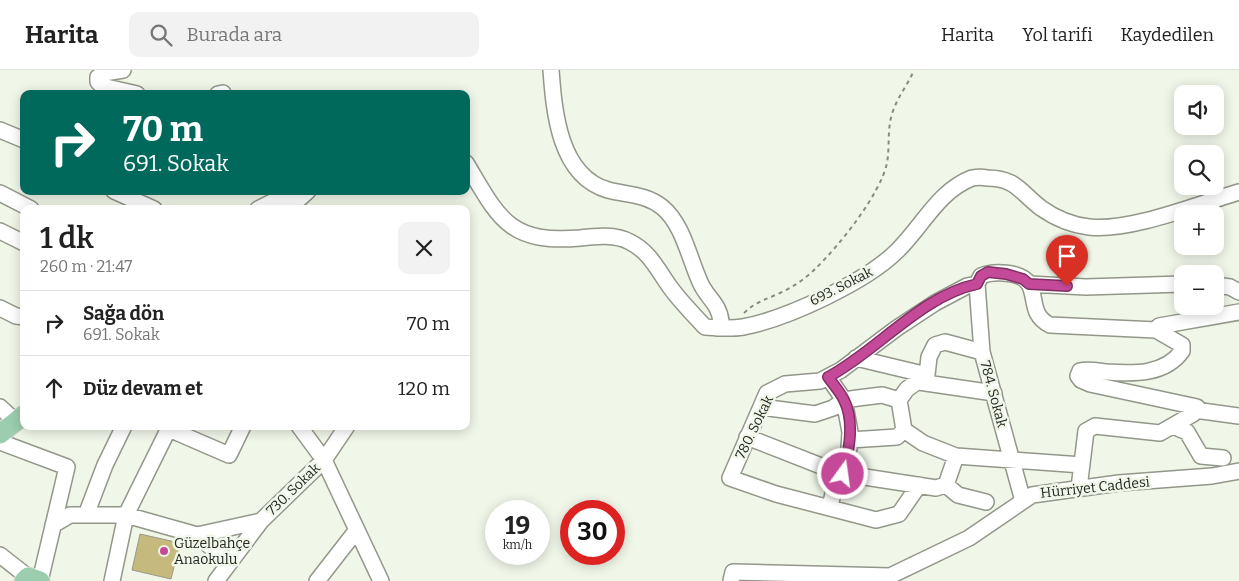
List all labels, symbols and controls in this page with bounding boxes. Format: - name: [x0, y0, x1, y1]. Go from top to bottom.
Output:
- search box: [129, 12, 479, 57]
- text: Harita: [25, 21, 99, 49]
- icon: search: [147, 21, 175, 49]
- text: Burada ara: [187, 23, 282, 46]
- text: Harita: [941, 24, 994, 46]
- text: Yol tarifi: [1022, 24, 1093, 46]
- text: Kaydedilen: [1121, 24, 1214, 46]
- map controls: [1174, 85, 1224, 315]
- button: sound: [1174, 85, 1224, 135]
- text: 70 m: [123, 108, 203, 150]
- icon: right: [40, 110, 105, 175]
- button: search: [1174, 145, 1224, 195]
- text: 691. Sokak: [123, 150, 229, 177]
- button: +: [1174, 205, 1224, 255]
- text: 1 dk: [40, 220, 94, 256]
- button: close: [398, 222, 450, 274]
- pin: [1046, 235, 1088, 286]
- icon: arrive: [1053, 242, 1081, 270]
- text: 260 m · 21:47: [40, 257, 132, 276]
- street label: 693. Sokak: [807, 263, 876, 310]
- button: −: [1174, 265, 1224, 315]
- text: Sağa dön: [83, 302, 164, 325]
- icon: right: [40, 309, 68, 337]
- text: 70 m: [407, 312, 450, 335]
- text: 691. Sokak: [83, 325, 160, 344]
- street label: 784. Sokak: [976, 359, 1011, 429]
- icon: ahead: [40, 374, 68, 402]
- text: Düz devam et: [83, 377, 203, 400]
- text: 120 m: [398, 377, 450, 400]
- street label: 780. Sokak: [732, 393, 777, 462]
- position arrow: [816, 447, 868, 499]
- street label: 730. Sokak: [263, 460, 324, 519]
- street label: Hürriyet Caddesi: [1039, 473, 1151, 502]
- speed limit sign: 30: [560, 500, 625, 565]
- text: 19: [505, 511, 530, 541]
- place label: Güzelbahçe Anaokulu: [174, 535, 250, 568]
- text: km/h: [503, 538, 532, 552]
- marker: Güzelbahçe Anaokulu: [158, 545, 170, 557]

